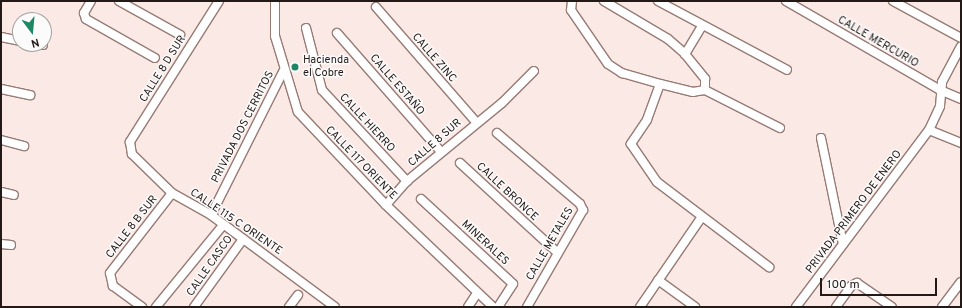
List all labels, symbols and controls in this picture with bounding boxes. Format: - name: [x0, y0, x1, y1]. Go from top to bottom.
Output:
- north arrow: [12, 12, 52, 52]
- street label: CALLE MERCURIO: [835, 13, 921, 71]
- street label: CALLE ZINC: [409, 31, 459, 85]
- street label: CALLE 8 D SUR: [137, 33, 189, 105]
- text: N: [29, 35, 41, 50]
- street label: CALLE ESTAÑO: [367, 52, 427, 118]
- place label: Hacienda el Cobre: [303, 54, 349, 80]
- marker: Hacienda el Cobre: [290, 62, 300, 72]
- street label: PRIVADA DOS CERRITOS: [209, 69, 277, 185]
- street label: CALLE HIERRO: [336, 91, 398, 155]
- street label: CALLE 8 SUR: [406, 116, 464, 170]
- street label: CALLE 117 ORIENTE: [322, 123, 400, 203]
- street label: PRIVADA PRIMERO DE ENERO: [803, 148, 905, 276]
- street label: CALLE BRONCE: [473, 160, 541, 224]
- street label: CALLE 115 C ORIENTE: [187, 186, 285, 258]
- street label: CALLE 8 B SUR: [103, 193, 161, 261]
- street label: CALLE METALES: [524, 205, 576, 283]
- street label: MINERALES: [459, 218, 511, 268]
- street label: CALLE CASCO: [184, 233, 236, 299]
- scale bar: [822, 270, 939, 296]
- text: 100 m: [827, 277, 860, 293]

